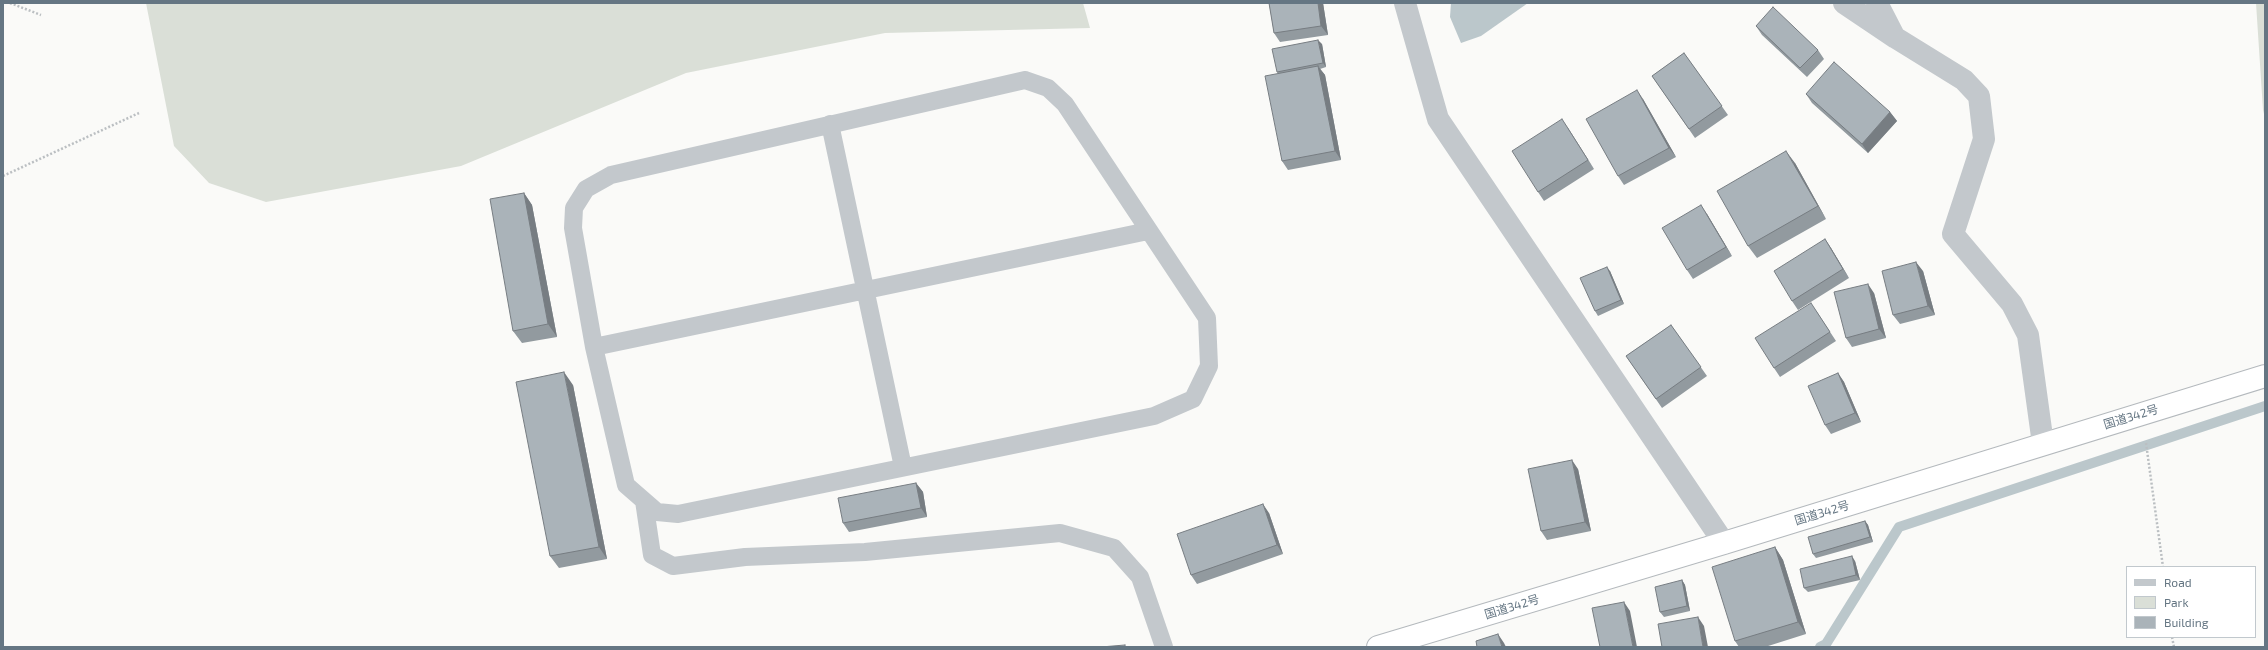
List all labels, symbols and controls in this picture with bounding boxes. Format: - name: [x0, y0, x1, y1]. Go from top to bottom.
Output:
- street label: 国道342号: [2102, 402, 2160, 432]
- street label: 国道342号: [1793, 498, 1851, 528]
- legend: [2126, 566, 2256, 638]
- text: Road: [2164, 575, 2192, 589]
- street label: 国道342号: [1483, 592, 1541, 622]
- text: Park: [2164, 595, 2189, 609]
- text: Building: [2164, 615, 2208, 629]

